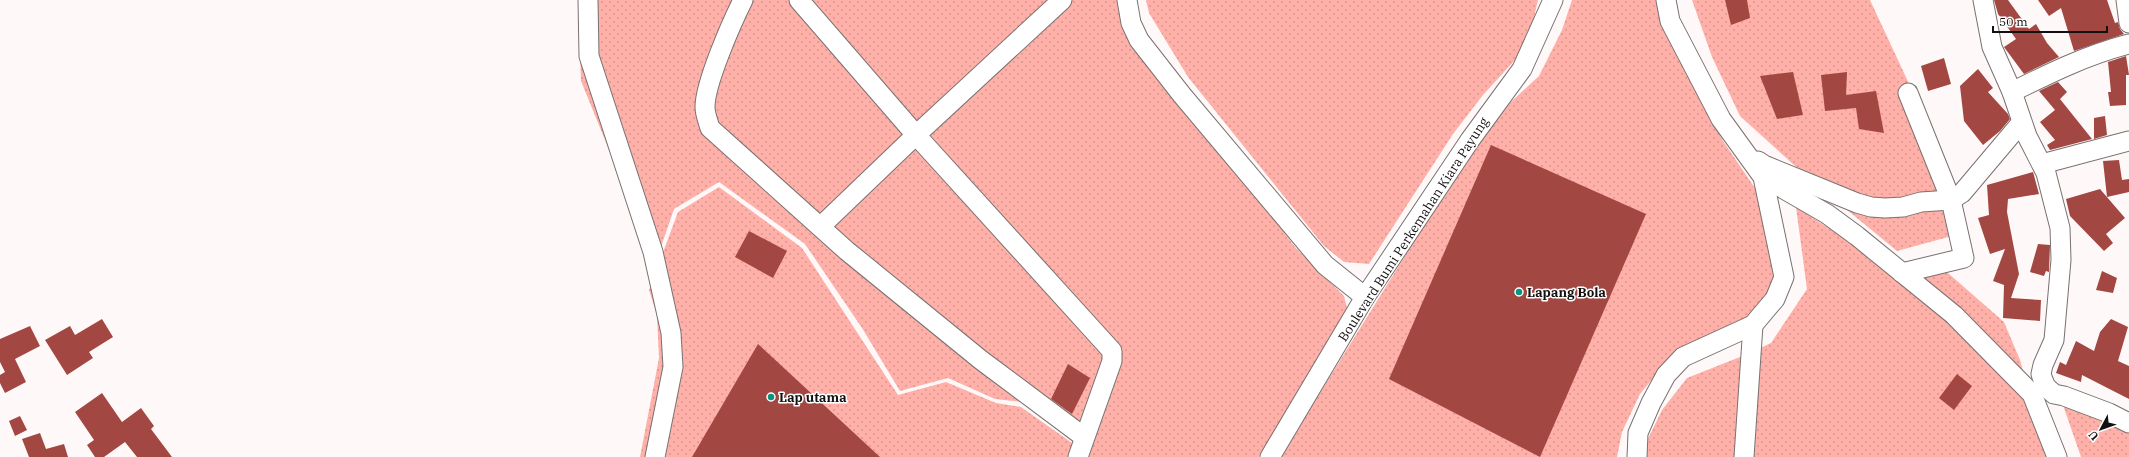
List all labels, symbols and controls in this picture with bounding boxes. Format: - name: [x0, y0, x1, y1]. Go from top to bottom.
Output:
- scale bar: [1993, 8, 2107, 34]
- text: 50 m: [1999, 14, 2028, 29]
- street label: Boulevard Bumi Perkemahan Kiara Payung: [1334, 114, 1492, 345]
- place label: Lapang Bola: [1527, 284, 1607, 301]
- marker: Lapang Bola: [1514, 287, 1524, 297]
- place label: Lap utama: [779, 389, 847, 406]
- marker: Lap utama: [766, 392, 776, 402]
- north arrow: [2081, 409, 2121, 449]
- text: U: [2085, 427, 2102, 443]

